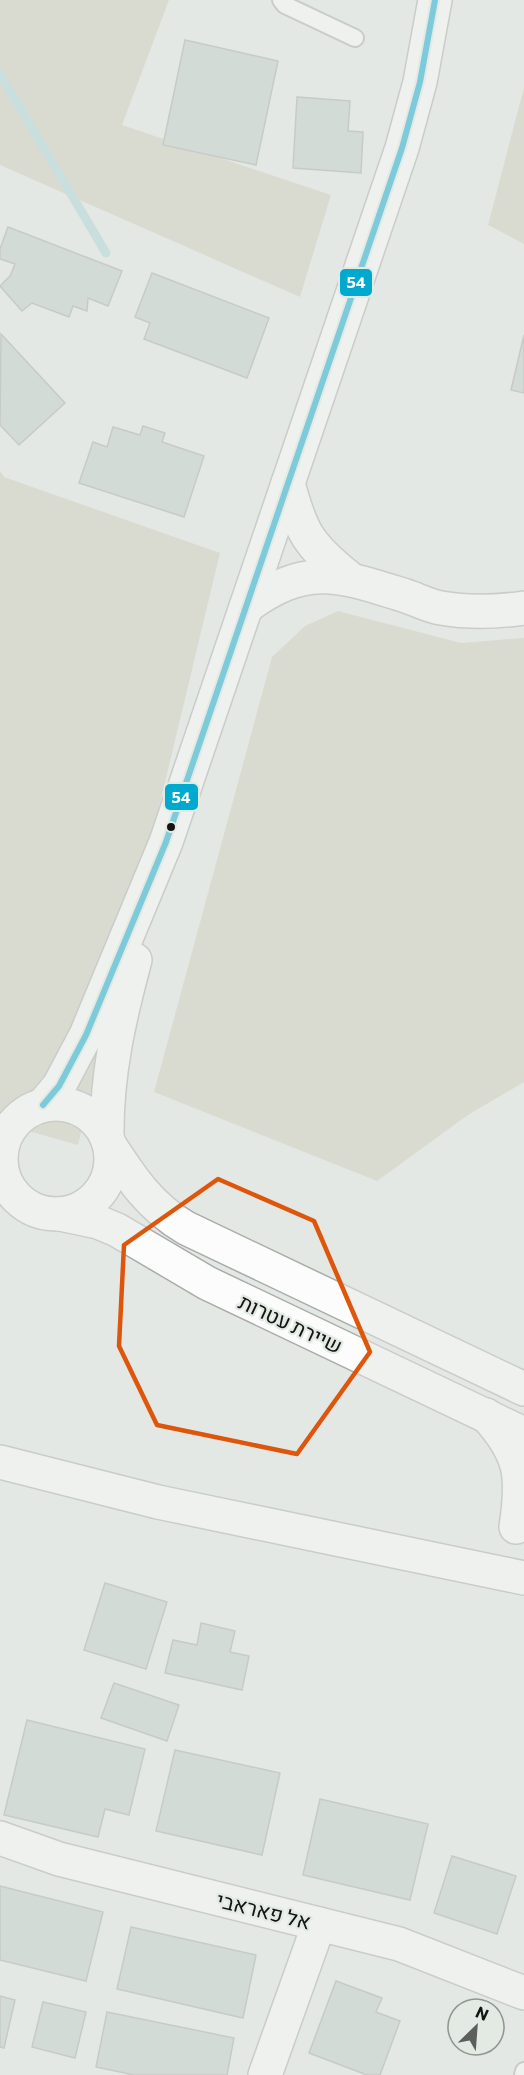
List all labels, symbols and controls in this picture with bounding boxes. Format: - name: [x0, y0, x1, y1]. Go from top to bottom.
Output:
- line badge: 54: [339, 268, 373, 297]
- text: 54: [346, 272, 366, 291]
- line badge: 54: [164, 783, 199, 811]
- text: 54: [171, 787, 191, 806]
- unlabelled marker: [165, 821, 177, 833]
- street label: שיירת עטרות: [235, 1288, 347, 1358]
- street label: אל פאראבי: [214, 1886, 314, 1934]
- north arrow: [446, 1997, 506, 2057]
- text: N: [473, 2002, 492, 2024]

